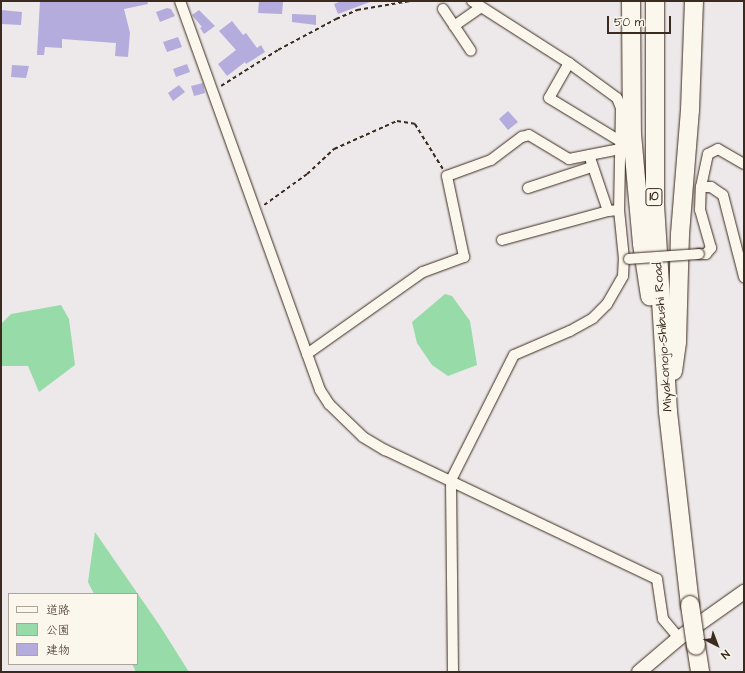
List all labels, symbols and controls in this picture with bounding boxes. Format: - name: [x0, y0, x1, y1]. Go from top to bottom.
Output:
- scale bar: [609, 8, 673, 34]
- text: 50 m: [614, 14, 644, 31]
- road number: 10: [645, 187, 663, 207]
- street label: Miyakonojo-Shibushi Road: [650, 262, 676, 412]
- legend: [8, 593, 138, 665]
- text: 道路: [46, 602, 70, 619]
- text: 公園: [46, 622, 70, 639]
- north arrow: [697, 625, 737, 665]
- text: 建物: [46, 642, 70, 659]
- text: N: [718, 646, 733, 662]

